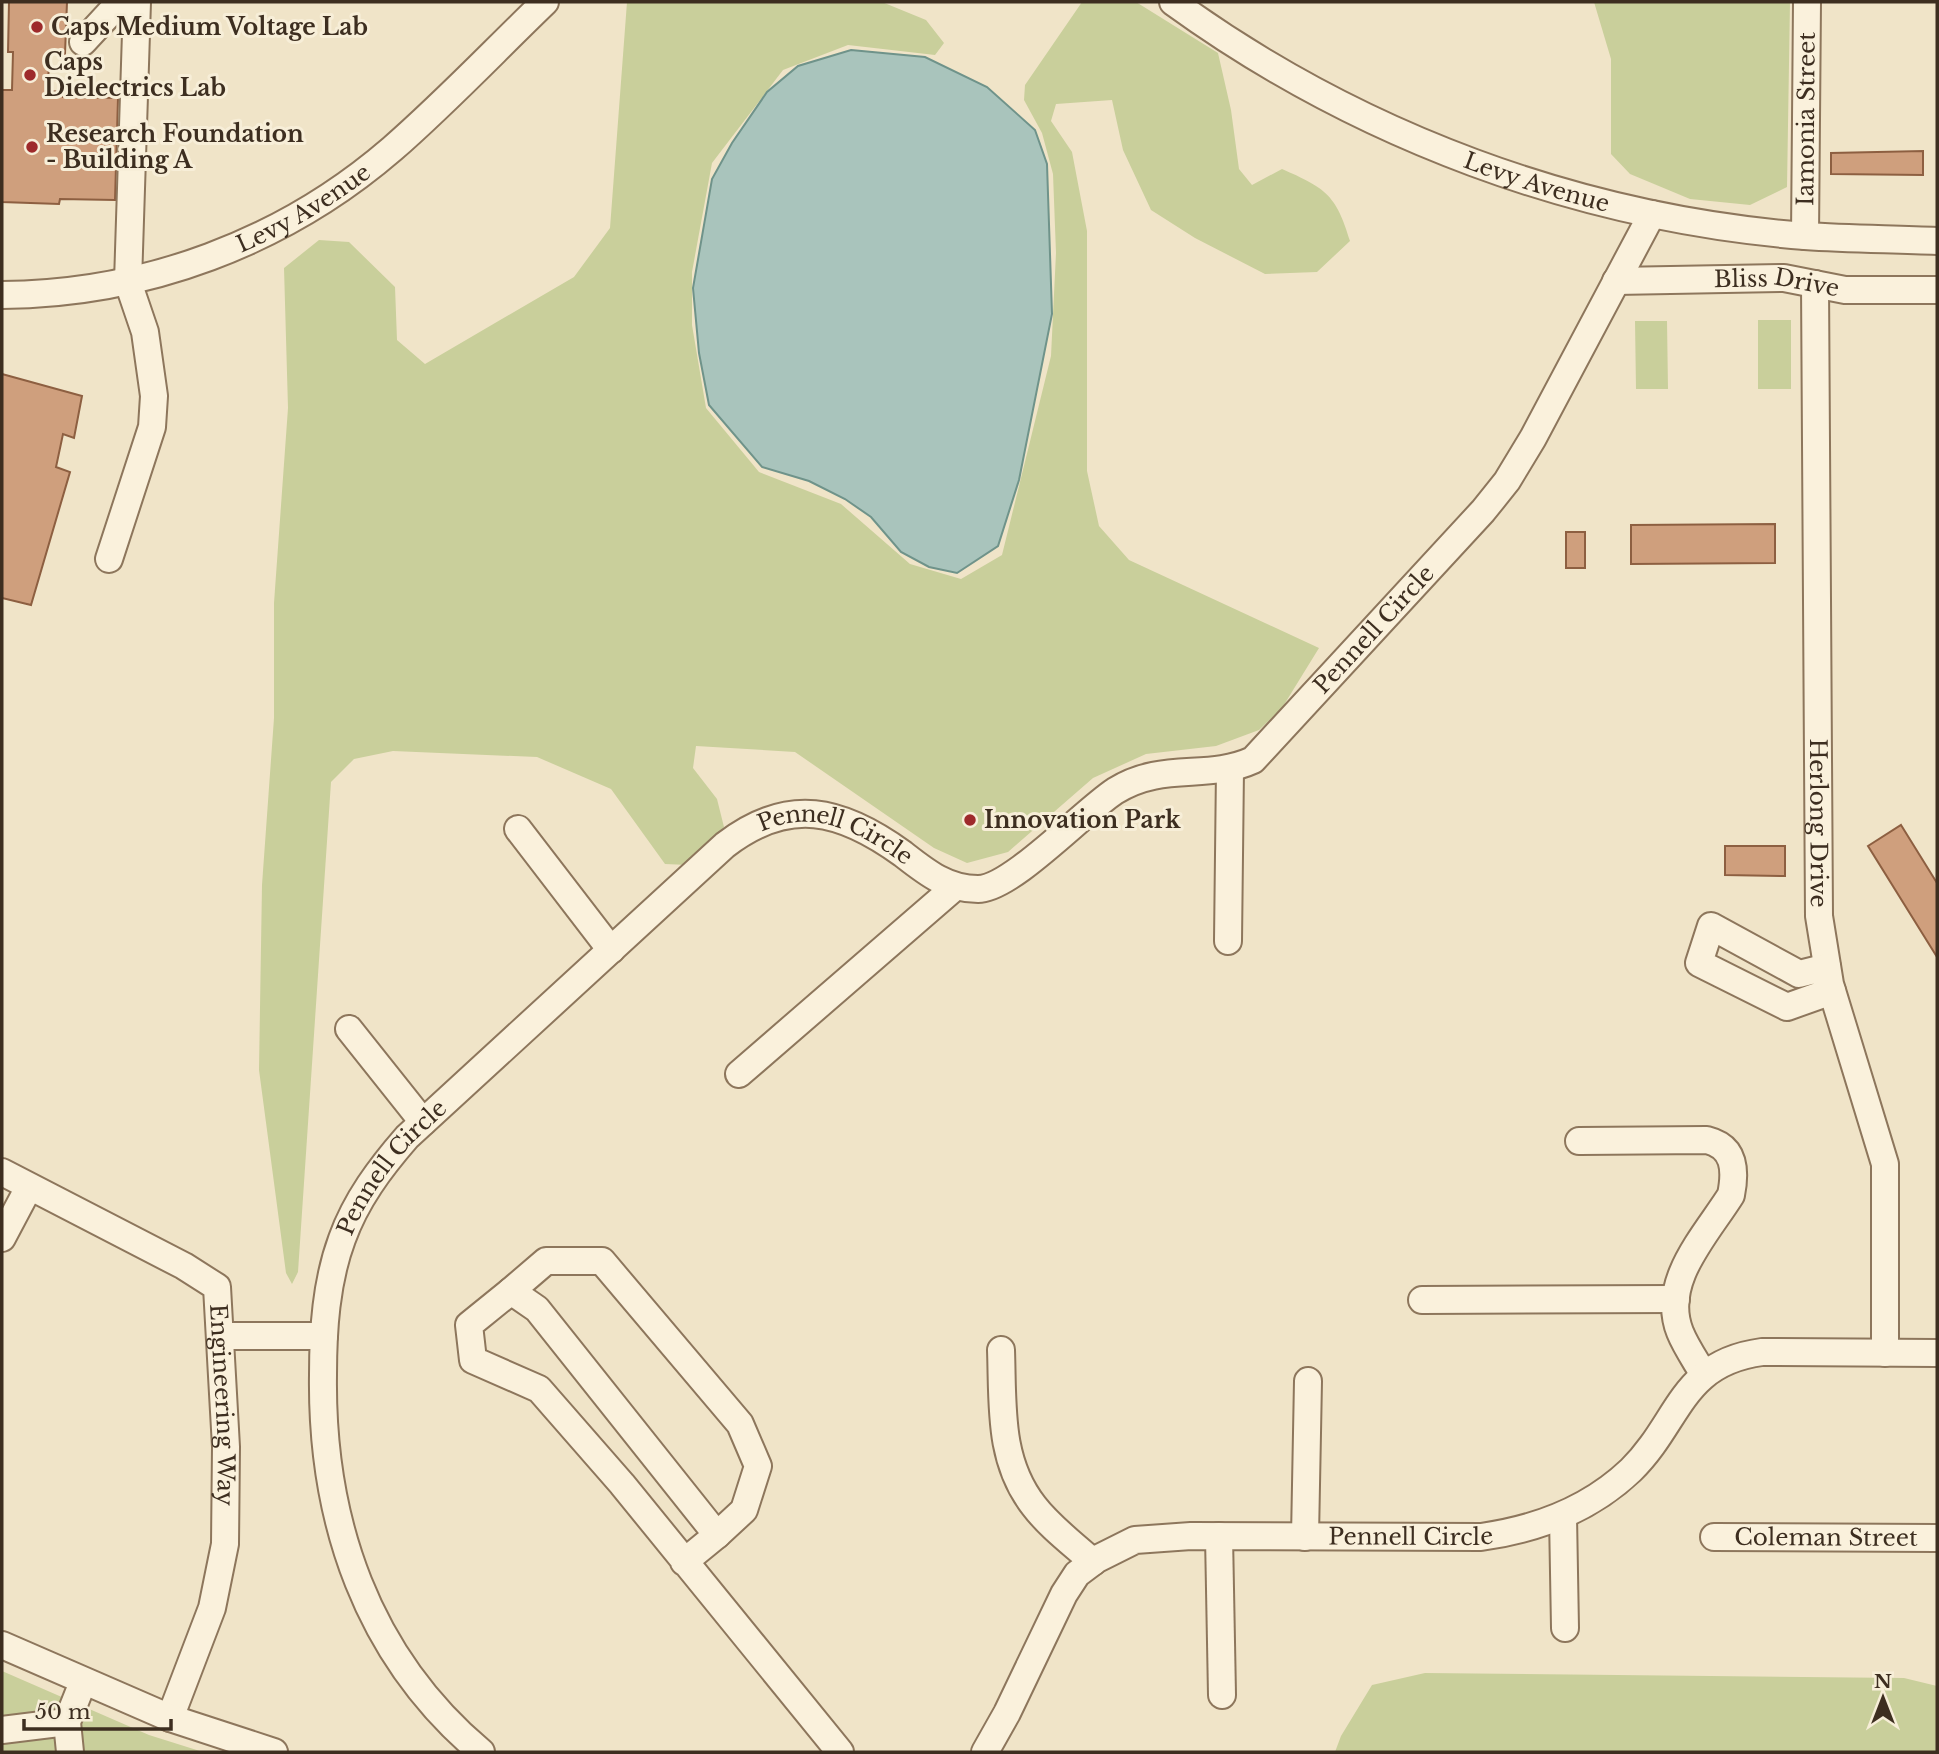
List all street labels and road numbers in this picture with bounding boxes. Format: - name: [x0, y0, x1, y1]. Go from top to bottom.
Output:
- street label: Iamonia Street: [1791, 32, 1821, 206]
- street label: Levy Avenue: [1460, 146, 1612, 218]
- street label: Levy Avenue: [232, 158, 376, 258]
- street label: Bliss Drive: [1714, 262, 1842, 303]
- street label: Pennell Circle: [1308, 559, 1440, 699]
- street label: Herlong Drive: [1804, 738, 1833, 908]
- street label: Pennell Circle: [753, 800, 919, 870]
- street label: Pennell Circle: [331, 1094, 452, 1239]
- street label: Engineering Way: [204, 1303, 240, 1506]
- street label: Pennell Circle: [1328, 1521, 1495, 1551]
- street label: Coleman Street: [1734, 1523, 1918, 1552]

